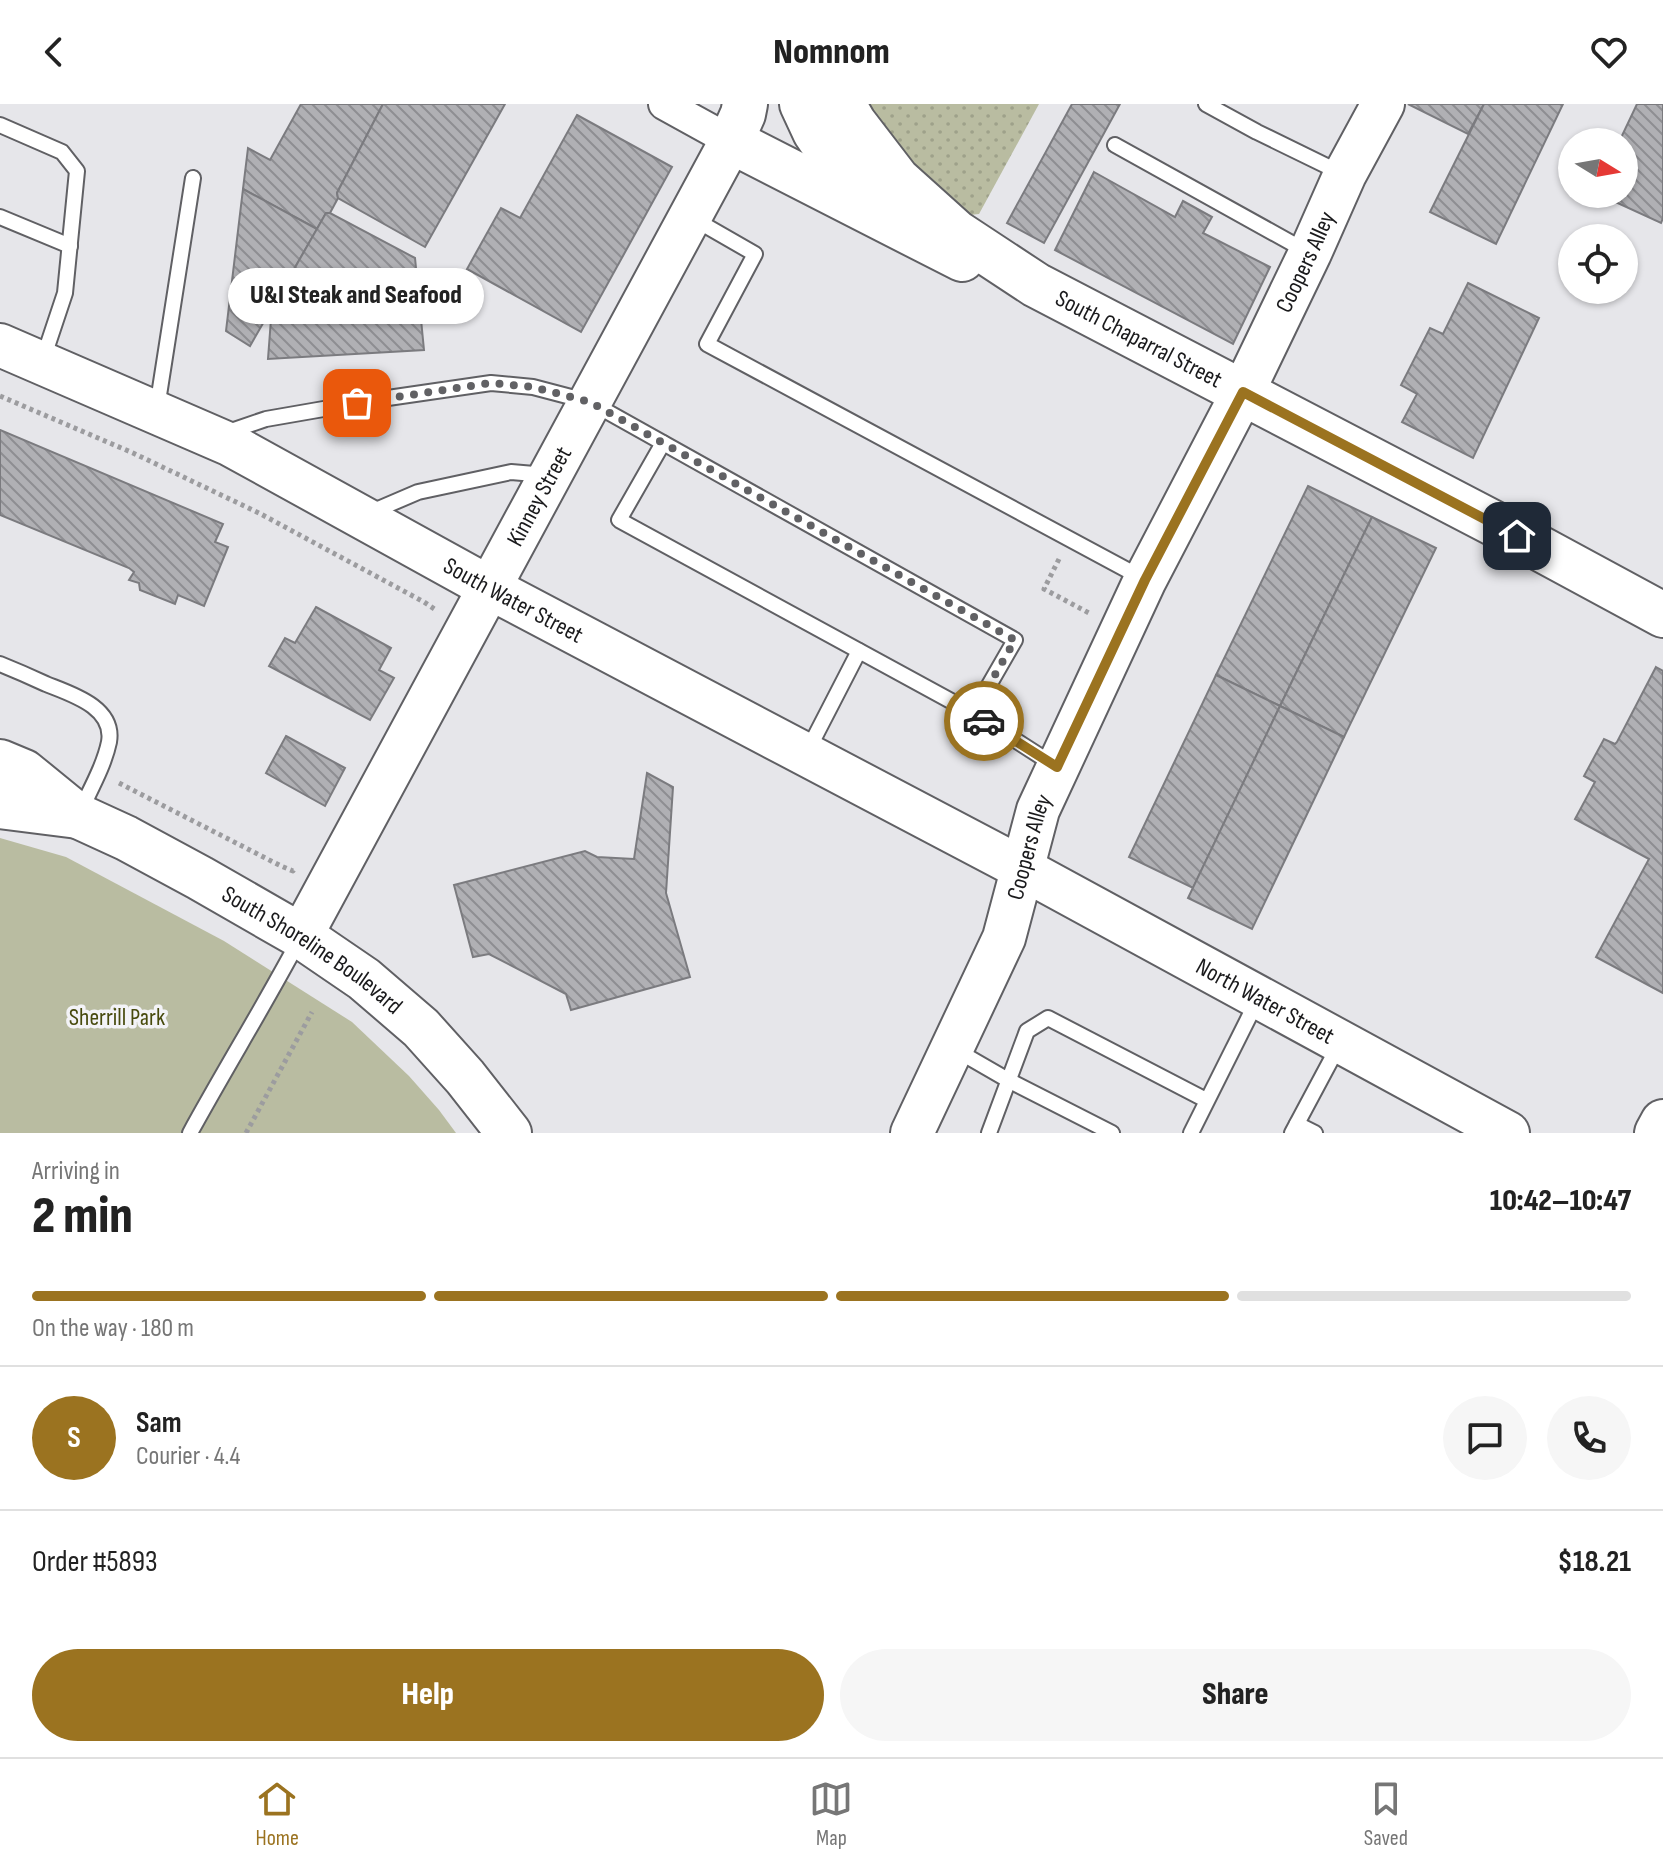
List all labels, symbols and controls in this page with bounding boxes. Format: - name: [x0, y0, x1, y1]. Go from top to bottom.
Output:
- icon: back: [32, 30, 76, 74]
- icon: heart: [1587, 30, 1631, 74]
- text: Nomnom: [773, 31, 890, 74]
- north arrow: [1558, 128, 1638, 208]
- map controls: [1558, 128, 1638, 304]
- street label: Coopers Alley: [1269, 207, 1341, 317]
- button: locate: [1558, 224, 1638, 304]
- callout: U&I Steak and Seafood: [229, 267, 485, 323]
- text: U&I Steak and Seafood: [250, 280, 462, 311]
- street label: South Chaparral Street: [1051, 283, 1227, 394]
- pin: [323, 369, 391, 437]
- icon: bag: [335, 381, 379, 425]
- street label: Kinney Street: [500, 441, 578, 551]
- pin: [1483, 502, 1551, 570]
- icon: home: [1495, 514, 1539, 558]
- street label: South Water Street: [439, 551, 588, 649]
- courier: [944, 681, 1024, 761]
- icon: car: [962, 699, 1006, 743]
- street label: Coopers Alley: [1000, 789, 1058, 903]
- street label: South Shoreline Boulevard: [217, 879, 408, 1020]
- street label: North Water Street: [1191, 952, 1340, 1050]
- park label: Sherrill Park: [69, 1003, 165, 1032]
- text: Arriving in: [32, 1156, 120, 1187]
- text: 10:42–10:47: [1490, 1183, 1631, 1219]
- text: 2 min: [32, 1185, 133, 1248]
- text: On the way · 180 m: [32, 1313, 194, 1344]
- button: chat: [1443, 1396, 1527, 1480]
- button: phone: [1547, 1396, 1631, 1480]
- text: Sam: [136, 1405, 182, 1441]
- text: S: [67, 1420, 81, 1456]
- text: Courier · 4.4: [136, 1441, 240, 1472]
- text: Order #5893: [32, 1544, 158, 1580]
- text: $18.21: [1557, 1544, 1631, 1580]
- button: Help: [32, 1649, 824, 1741]
- button: Share: [840, 1649, 1631, 1741]
- tab: Home: [255, 1777, 299, 1852]
- tab: Map: [809, 1777, 853, 1852]
- tab: Saved: [1364, 1777, 1408, 1852]

